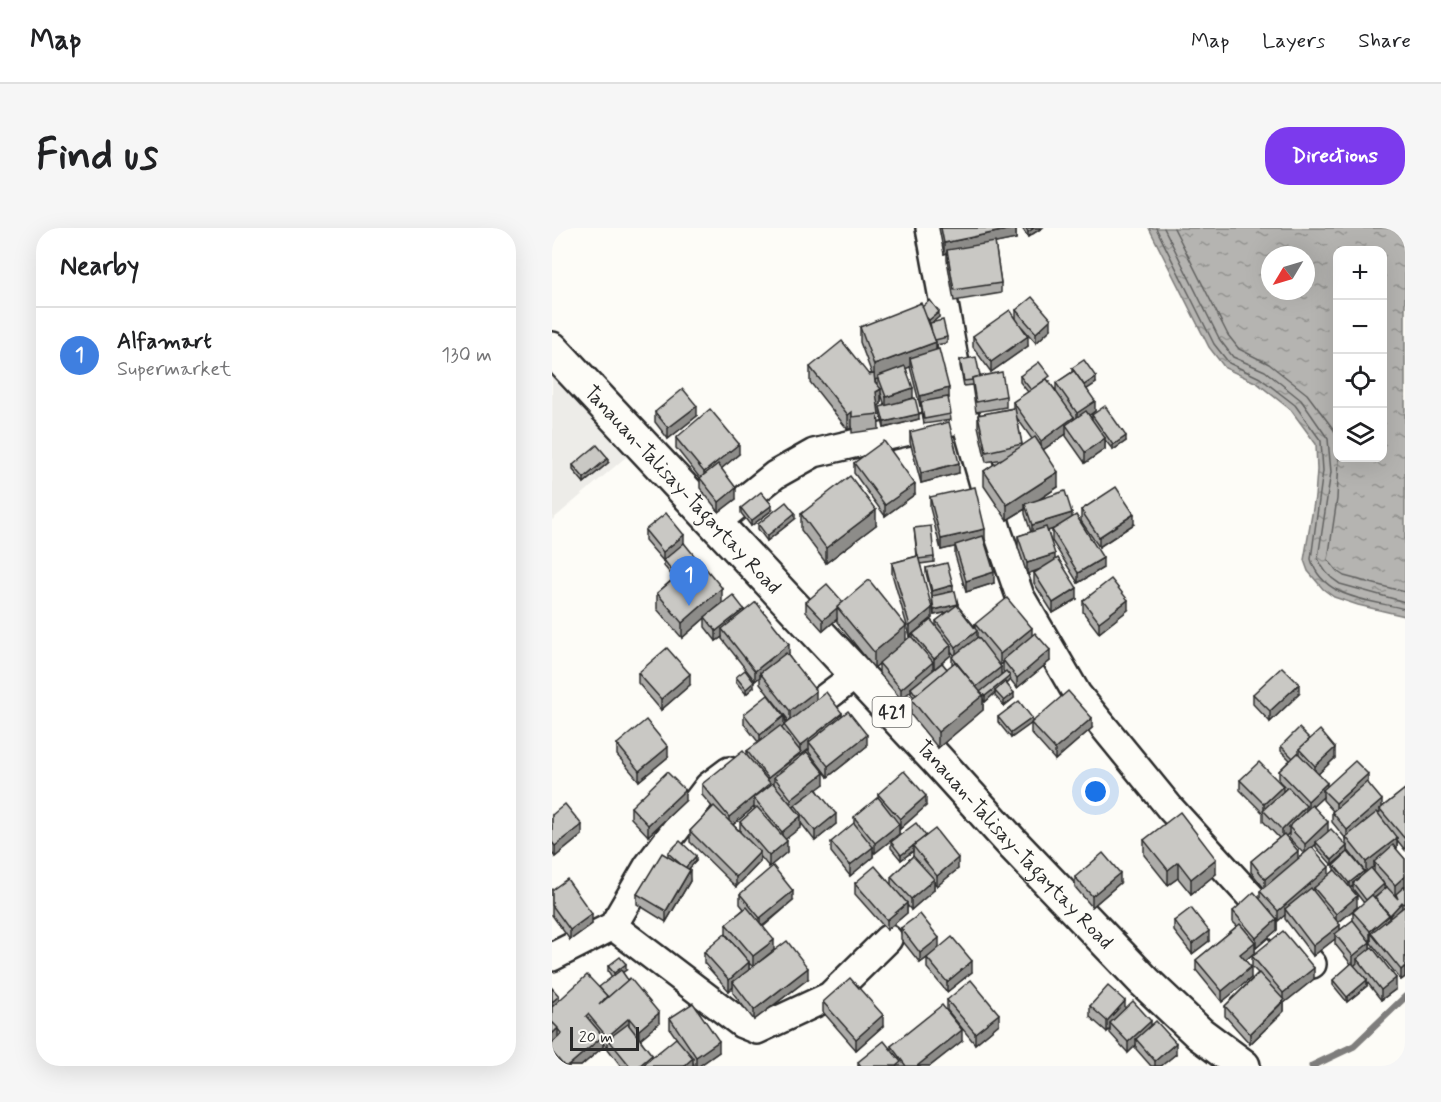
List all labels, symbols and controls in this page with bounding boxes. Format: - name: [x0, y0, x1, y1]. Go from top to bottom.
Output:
- text: Map: [30, 23, 81, 60]
- text: Map: [1191, 27, 1229, 55]
- text: Layers: [1262, 27, 1325, 55]
- text: Share: [1358, 27, 1411, 55]
- button: Directions: [1265, 127, 1405, 185]
- text: Find us: [36, 129, 158, 184]
- north arrow: [1261, 246, 1315, 300]
- map controls: [1333, 246, 1387, 462]
- button: +: [1333, 246, 1387, 300]
- text: Nearby: [60, 250, 139, 284]
- button: −: [1333, 300, 1387, 354]
- text: Alfamart: [117, 328, 212, 356]
- text: 1: [75, 342, 84, 369]
- text: 130 m: [441, 342, 492, 369]
- button: locate: [1333, 354, 1387, 408]
- text: Supermarket: [117, 356, 231, 383]
- street label: Tanauan-Talisay-Tagaytay Road: [578, 380, 787, 600]
- button: layers: [1333, 408, 1387, 462]
- pin: 1: [670, 556, 708, 606]
- road number: 421: [872, 697, 912, 727]
- street label: Tanauan-Talisay-Tagaytay Road: [910, 735, 1118, 956]
- your location: [1081, 777, 1110, 806]
- scale bar: [570, 1024, 639, 1052]
- text: 20 m: [579, 1027, 613, 1048]

